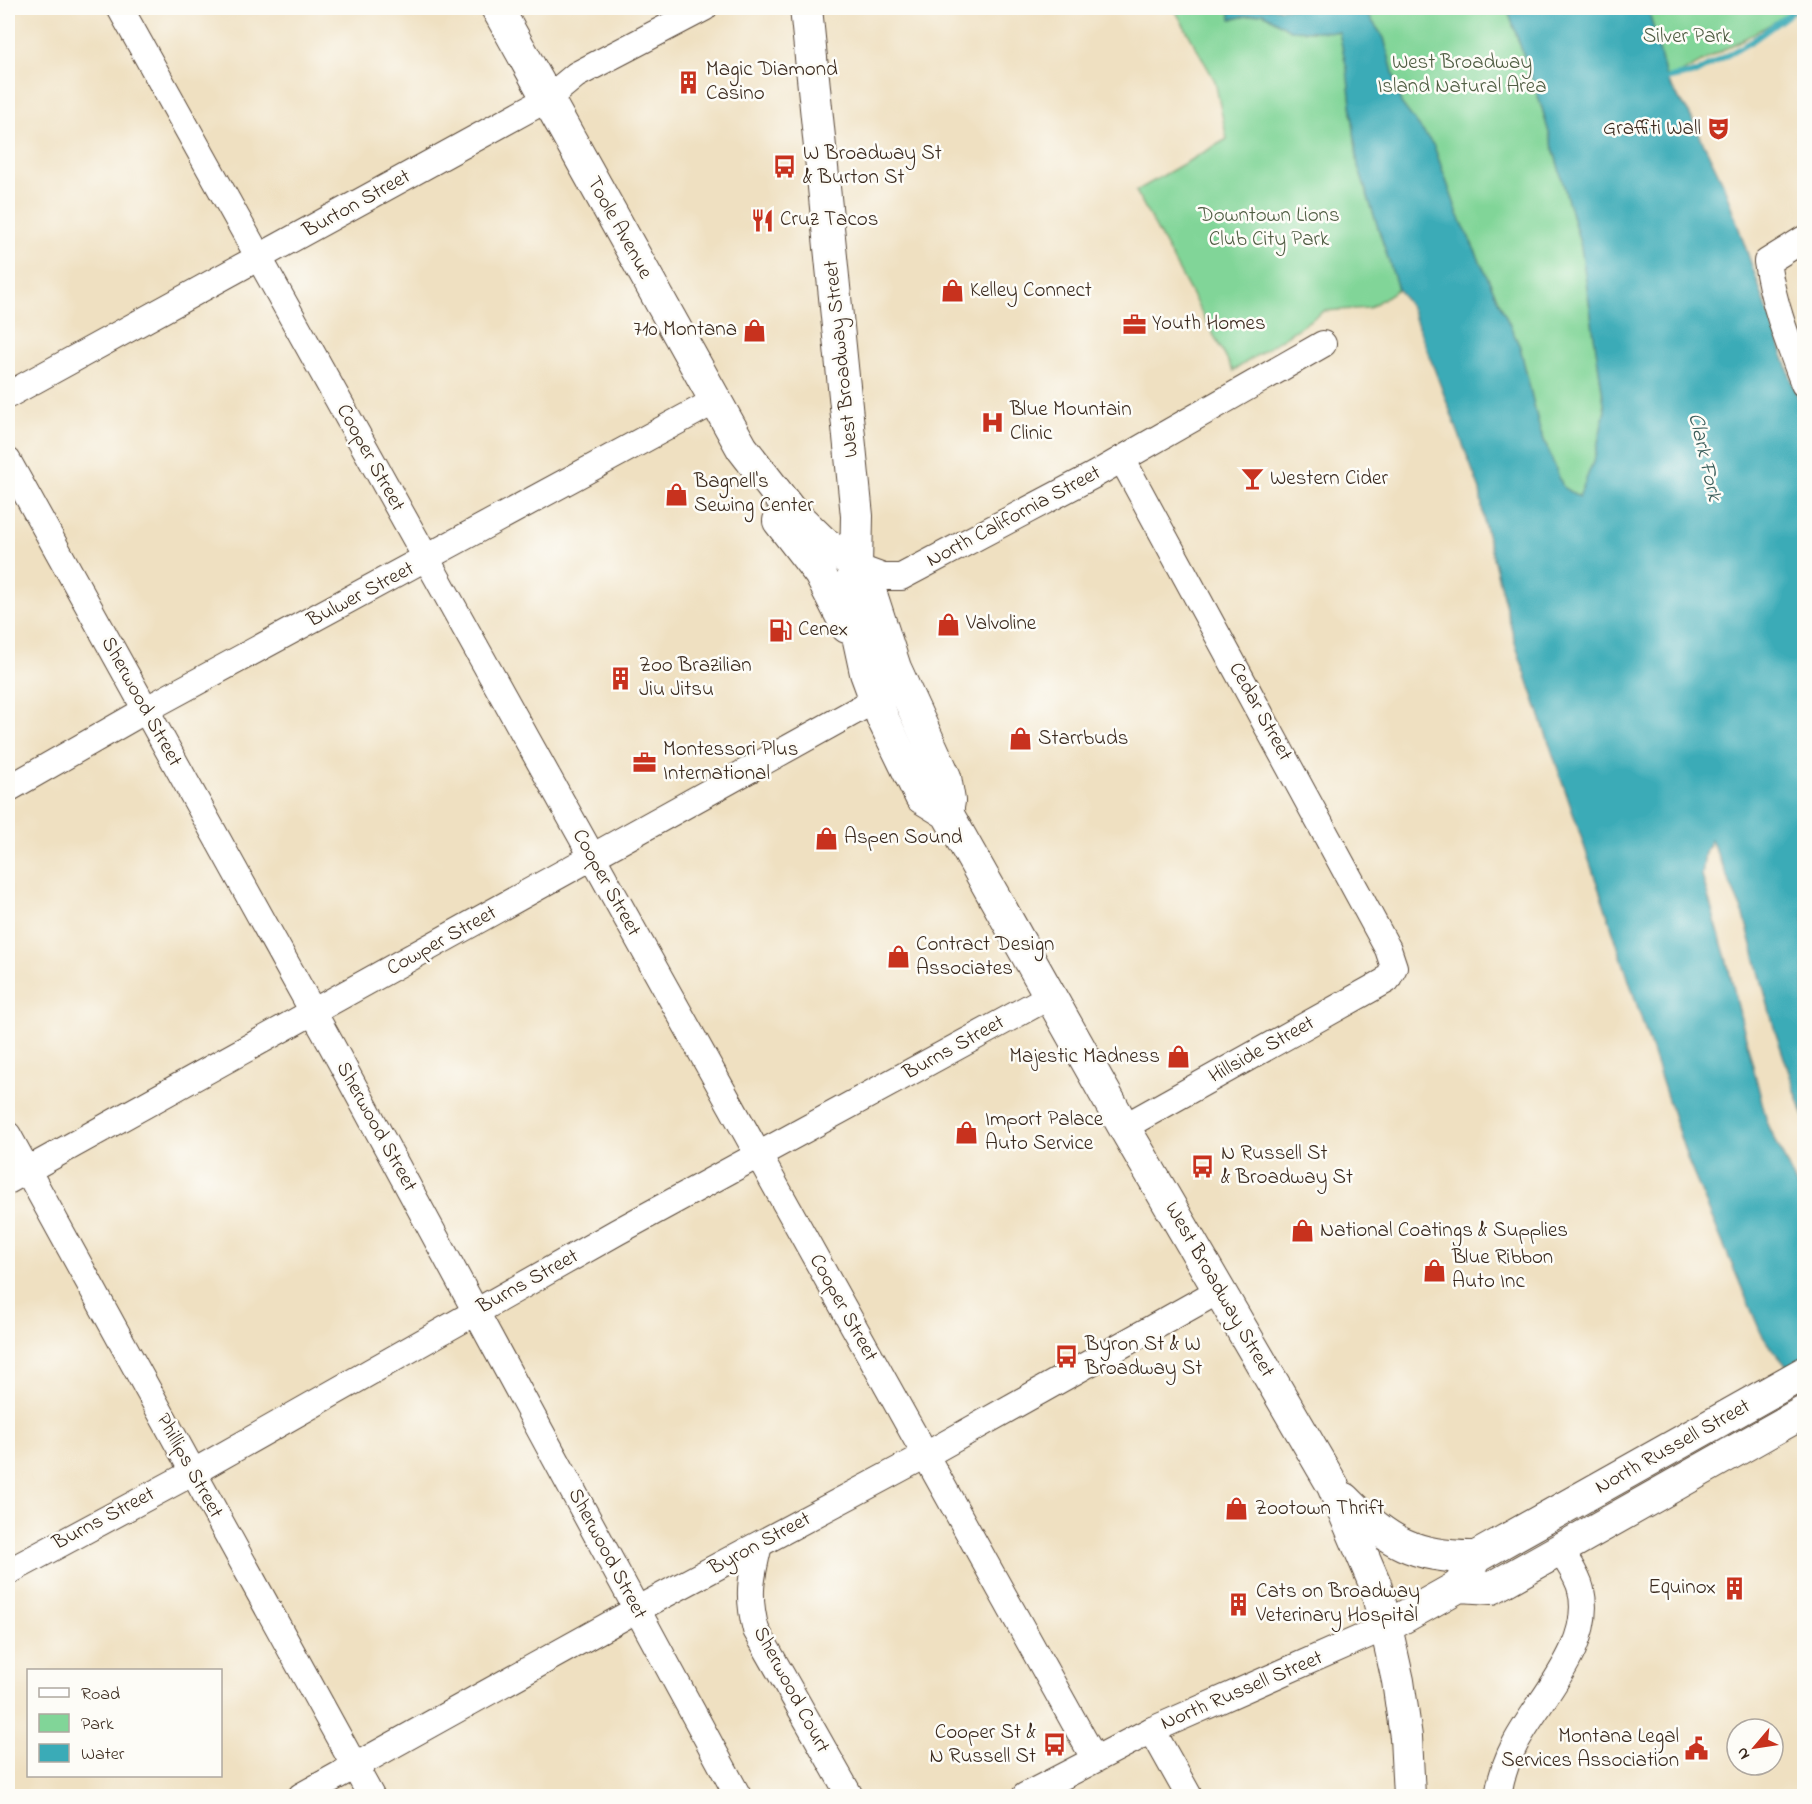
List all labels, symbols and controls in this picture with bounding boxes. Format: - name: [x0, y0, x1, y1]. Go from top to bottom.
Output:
- park label: Silver Park: [1643, 22, 1732, 52]
- park label: West Broadway Island Natural Area: [1377, 48, 1547, 102]
- place label: Magic Diamond Casino: [706, 55, 838, 109]
- building icon: Magic Diamond Casino: [675, 69, 701, 95]
- place label: Graffiti Wall: [1603, 114, 1701, 144]
- theatre icon: Graffiti Wall: [1706, 116, 1732, 142]
- place label: W Broadway St & Burton St: [803, 139, 942, 193]
- bus stop icon: W Broadway St & Burton St: [772, 153, 798, 179]
- street label: Burton Street: [297, 162, 416, 246]
- street label: Toole Avenue: [578, 171, 660, 285]
- park label: Downtown Lions Club City Park: [1197, 201, 1340, 257]
- place label: Cruz Tacos: [780, 205, 878, 235]
- restaurant icon: Cruz Tacos: [749, 207, 775, 233]
- street label: West Broadway Street: [817, 259, 869, 459]
- place label: Kelley Connect: [970, 276, 1092, 308]
- shop icon: Kelley Connect: [939, 278, 965, 304]
- place label: Youth Homes: [1152, 309, 1266, 339]
- office icon: Youth Homes: [1121, 311, 1147, 337]
- place label: 710 Montana: [633, 315, 737, 345]
- shop icon: 710 Montana: [742, 317, 768, 343]
- place label: Blue Mountain Clinic: [1009, 395, 1132, 449]
- street label: Cooper Street: [328, 399, 412, 517]
- hospital icon: Blue Mountain Clinic: [979, 409, 1005, 435]
- water label: Clark Fork: [1678, 410, 1730, 506]
- street label: North California Street: [921, 458, 1107, 576]
- place label: Western Cider: [1270, 464, 1388, 494]
- bar icon: Western Cider: [1239, 466, 1265, 492]
- place label: Bagnell's Sewing Center: [693, 467, 814, 523]
- shop icon: Bagnell's Sewing Center: [663, 481, 689, 507]
- street label: Bulwer Street: [301, 554, 420, 636]
- place label: Valvoline: [965, 609, 1037, 639]
- shop icon: Valvoline: [935, 611, 961, 637]
- place label: Cenex: [798, 615, 848, 645]
- fuel station icon: Cenex: [767, 617, 793, 643]
- street label: Sherwood Street: [93, 631, 189, 773]
- place label: Zoo Brazilian Jiu Jitsu: [639, 651, 752, 705]
- street label: Cedar Street: [1221, 657, 1299, 767]
- building icon: Zoo Brazilian Jiu Jitsu: [608, 665, 634, 691]
- place label: Starrbuds: [1038, 724, 1128, 754]
- shop icon: Starrbuds: [1007, 726, 1033, 752]
- place label: Montessori Plus International: [663, 735, 798, 789]
- office icon: Montessori Plus International: [632, 749, 658, 775]
- place label: Aspen Sound: [844, 823, 963, 853]
- street label: Cooper Street: [564, 824, 648, 942]
- shop icon: Aspen Sound: [813, 825, 839, 851]
- street label: Cowper Street: [381, 898, 503, 984]
- place label: Contract Design Associates: [916, 930, 1054, 984]
- shop icon: Contract Design Associates: [885, 944, 911, 970]
- street label: Burns Street: [897, 1008, 1010, 1089]
- street label: Hillside Street: [1204, 1009, 1320, 1091]
- place label: Majestic Madness: [1009, 1042, 1160, 1072]
- shop icon: Majestic Madness: [1165, 1044, 1191, 1070]
- street label: Sherwood Street: [328, 1056, 424, 1198]
- place label: Import Palace Auto Service: [985, 1105, 1104, 1159]
- shop icon: Import Palace Auto Service: [954, 1119, 980, 1145]
- place label: N Russell St & Broadway St: [1221, 1139, 1353, 1195]
- bus stop icon: N Russell St & Broadway St: [1190, 1153, 1216, 1179]
- street label: West Broadway Street: [1155, 1197, 1282, 1384]
- place label: National Coatings & Supplies: [1320, 1216, 1568, 1248]
- shop icon: National Coatings & Supplies: [1289, 1218, 1315, 1244]
- street label: Burns Street: [471, 1242, 584, 1323]
- place label: Blue Ribbon Auto Inc: [1451, 1243, 1553, 1297]
- street label: Cooper Street: [801, 1249, 885, 1367]
- shop icon: Blue Ribbon Auto Inc: [1421, 1257, 1447, 1283]
- place label: Byron St & W Broadway St: [1084, 1330, 1202, 1386]
- bus stop icon: Byron St & W Broadway St: [1054, 1344, 1080, 1370]
- street label: North Russell Street: [1590, 1392, 1756, 1502]
- street label: Phillips Street: [148, 1408, 230, 1524]
- street label: Burns Street: [47, 1480, 160, 1559]
- street label: Sherwood Street: [560, 1483, 654, 1625]
- place label: Zootown Thrift: [1255, 1494, 1384, 1524]
- shop icon: Zootown Thrift: [1224, 1496, 1250, 1522]
- street label: Byron Street: [703, 1505, 817, 1586]
- place label: Equinox: [1648, 1573, 1716, 1603]
- building icon: Equinox: [1721, 1575, 1747, 1601]
- place label: Cats on Broadway Veterinary Hospital: [1255, 1577, 1420, 1633]
- building icon: Cats on Broadway Veterinary Hospital: [1225, 1591, 1251, 1617]
- street label: Sherwood Court: [745, 1621, 837, 1759]
- street label: North Russell Street: [1156, 1643, 1328, 1739]
- legend: [27, 1669, 222, 1777]
- text: Road: [81, 1682, 120, 1708]
- text: Park: [81, 1712, 114, 1738]
- north arrow: [1725, 1717, 1785, 1777]
- place label: Cooper St & N Russell St: [929, 1718, 1036, 1772]
- place label: Montana Legal Services Association: [1501, 1722, 1679, 1776]
- bus stop icon: Cooper St & N Russell St: [1041, 1732, 1067, 1758]
- public building icon: Montana Legal Services Association: [1684, 1736, 1710, 1762]
- text: Water: [81, 1742, 125, 1768]
- text: N: [1730, 1743, 1757, 1764]

